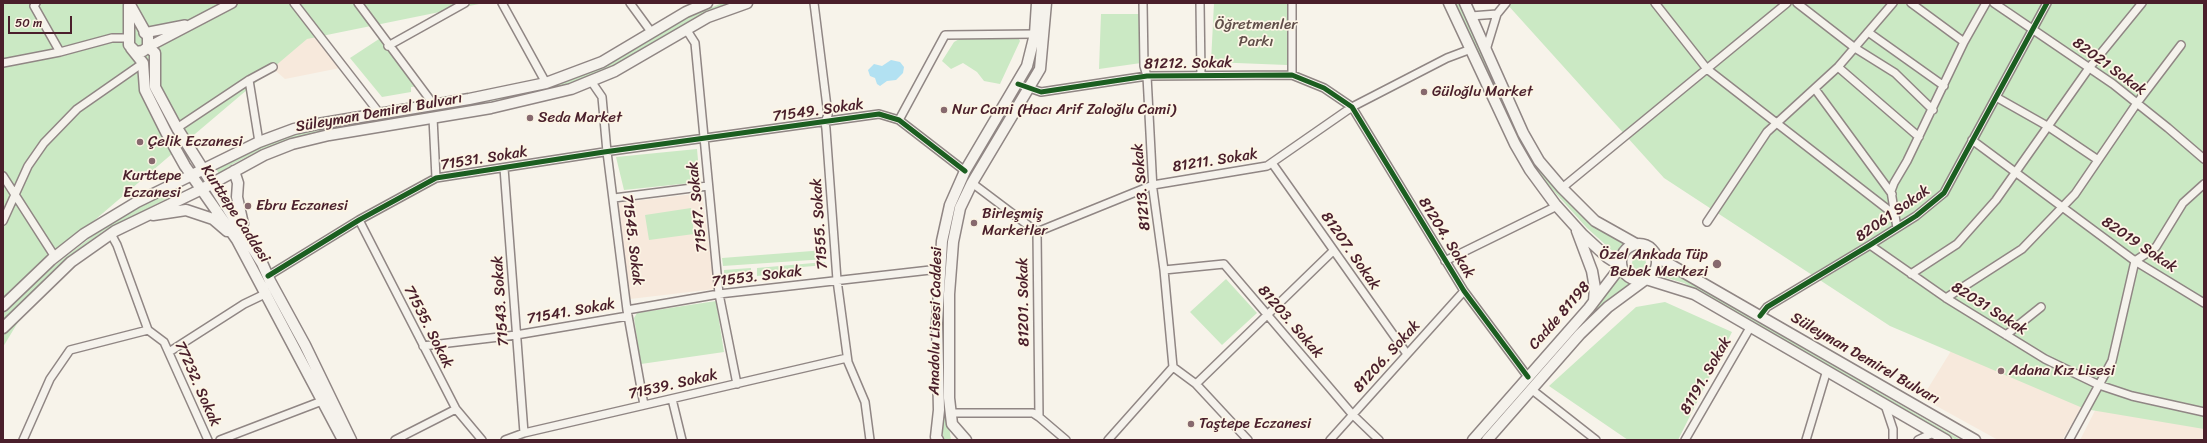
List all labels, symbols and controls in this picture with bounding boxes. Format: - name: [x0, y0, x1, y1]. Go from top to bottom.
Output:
- scale bar: [10, 8, 74, 34]
- text: 50 m: [15, 12, 42, 34]
- park label: Öğretmenler Parkı: [1215, 16, 1297, 51]
- street label: 82021 Sokak: [2069, 34, 2149, 100]
- street label: 81212. Sokak: [1144, 54, 1232, 74]
- place label: Güloğlu Market: [1432, 83, 1533, 101]
- marker: Güloğlu Market: [1419, 87, 1429, 97]
- street label: Süleyman Demirel Bulvarı: [294, 89, 464, 137]
- street label: 71549. Sokak: [771, 96, 865, 126]
- place label: Nur Cami (Hacı Arif Zaloğlu Cami): [952, 101, 1176, 119]
- marker: Nur Cami (Hacı Arif Zaloğlu Cami): [939, 105, 949, 115]
- place label: Seda Market: [538, 109, 622, 127]
- marker: Seda Market: [525, 113, 535, 123]
- place label: Çelik Eczanesi: [148, 133, 243, 151]
- marker: Çelik Eczanesi: [135, 137, 145, 147]
- street label: 71531. Sokak: [439, 143, 529, 175]
- street label: 81213. Sokak: [1129, 143, 1155, 231]
- street label: 81211. Sokak: [1171, 145, 1259, 177]
- marker: Kurttepe Eczanesi: [147, 156, 157, 166]
- street label: 71547. Sokak: [684, 161, 712, 253]
- street label: Kurttepe Caddesi: [197, 162, 273, 266]
- place label: Kurttepe Eczanesi: [123, 167, 181, 202]
- street label: 71555. Sokak: [808, 178, 832, 270]
- street label: 82061 Sokak: [1852, 182, 1934, 246]
- street label: 71545. Sokak: [617, 193, 647, 287]
- street label: 81204. Sokak: [1414, 194, 1478, 282]
- place label: Ebru Eczanesi: [256, 197, 348, 215]
- marker: Ebru Eczanesi: [243, 201, 253, 211]
- place label: Birleşmiş Marketler: [982, 205, 1047, 240]
- street label: 81207. Sokak: [1316, 209, 1384, 293]
- street label: 82019 Sokak: [2098, 213, 2180, 277]
- marker: Birleşmiş Marketler: [969, 218, 979, 228]
- place label: Özel Ankada Tüp Bebek Merkezi: [1600, 246, 1708, 281]
- street label: Anadolu Lisesi Caddesi: [926, 247, 946, 395]
- street label: 71543. Sokak: [489, 255, 513, 347]
- street label: 81201. Sokak: [1014, 257, 1034, 347]
- marker: Özel Ankada Tüp Bebek Merkezi: [1711, 258, 1723, 270]
- street label: 71553. Sokak: [711, 263, 803, 291]
- street label: Cadde 81198: [1525, 278, 1595, 354]
- street label: 82031 Sokak: [1948, 279, 2030, 339]
- street label: 81203. Sokak: [1253, 282, 1327, 362]
- street label: 71535. Sokak: [399, 283, 457, 371]
- street label: 71541. Sokak: [526, 295, 616, 329]
- street label: Süleyman Demirel Bulvarı: [1787, 309, 1943, 409]
- street label: 81206. Sokak: [1350, 317, 1424, 397]
- street label: 81191. Sokak: [1677, 334, 1735, 418]
- street label: 77232. Sokak: [170, 338, 224, 430]
- place label: Adana Kız Lisesi: [2009, 362, 2115, 380]
- street label: 71539. Sokak: [627, 366, 719, 404]
- marker: Adana Kız Lisesi: [1996, 366, 2006, 376]
- place label: Taştepe Eczanesi: [1199, 415, 1311, 433]
- marker: Taştepe Eczanesi: [1186, 419, 1196, 429]

